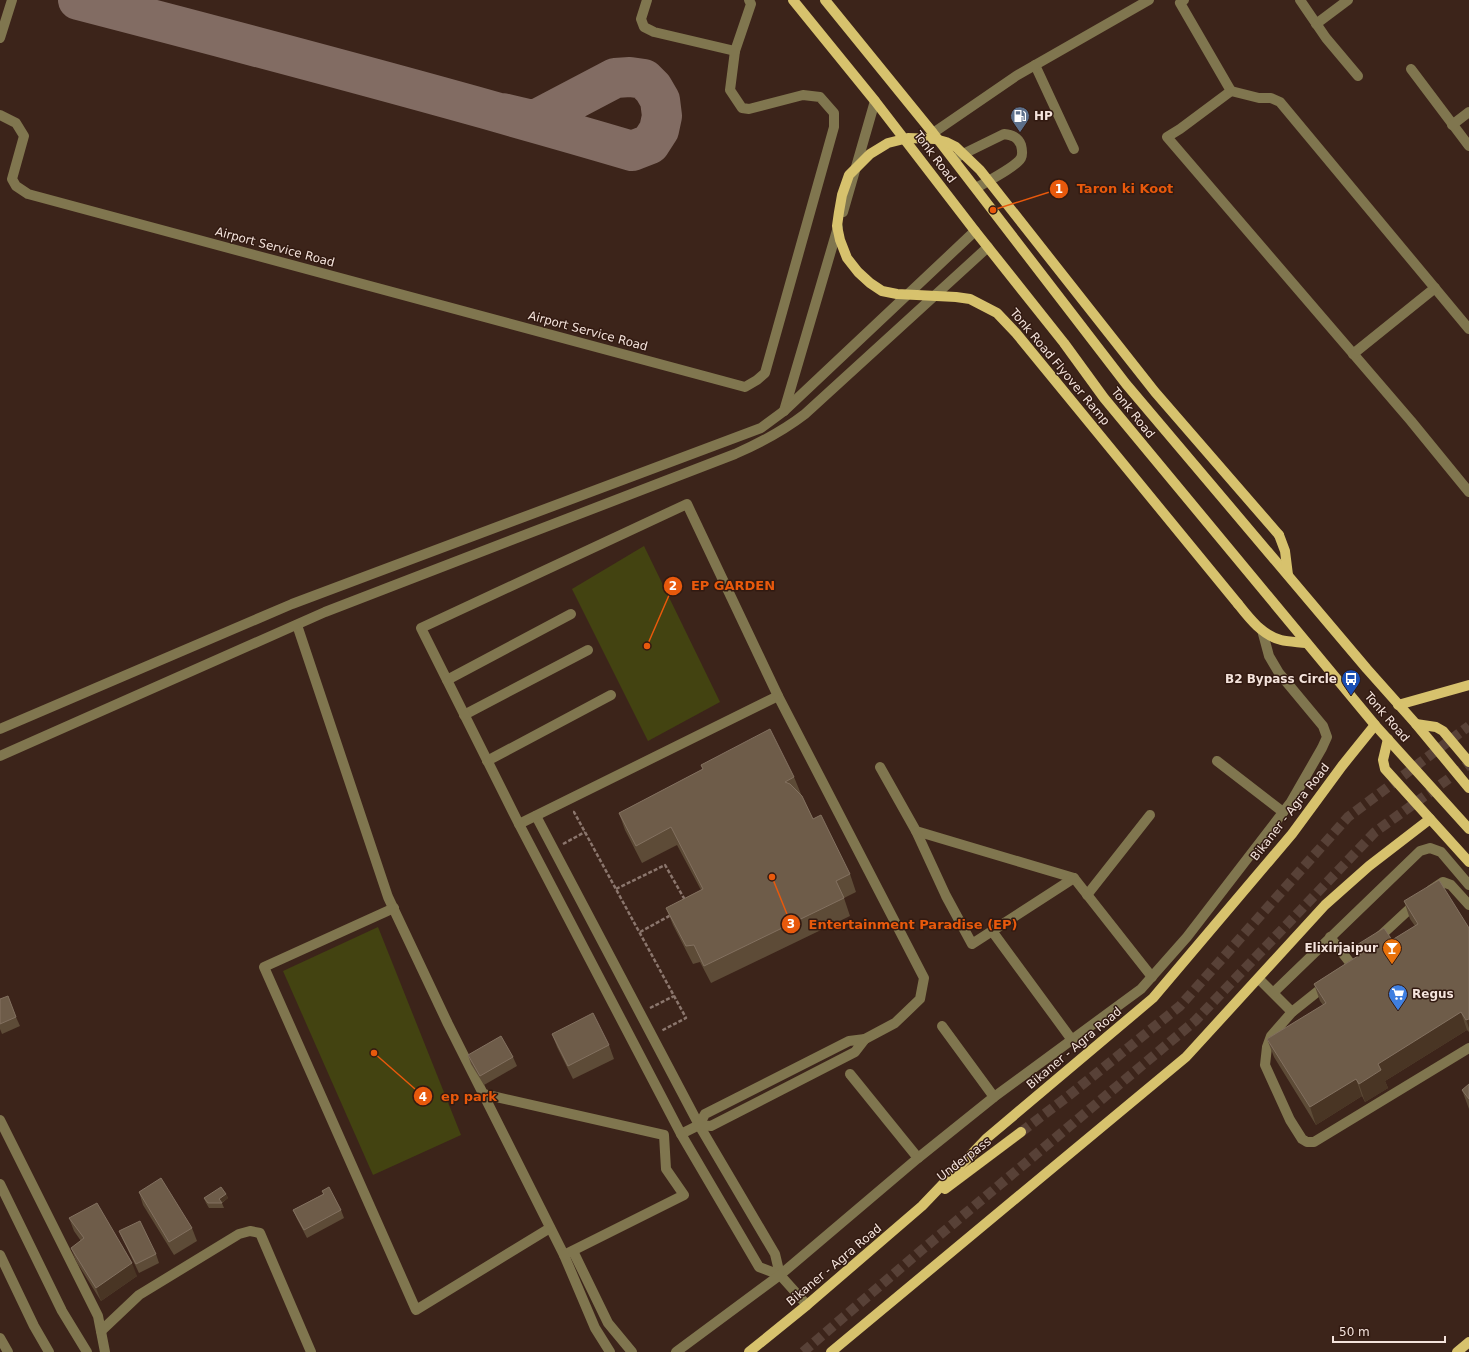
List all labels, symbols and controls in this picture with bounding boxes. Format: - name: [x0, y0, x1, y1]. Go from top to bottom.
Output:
- fuel station icon: HP: [1009, 105, 1031, 133]
- place label: HP: [1034, 109, 1053, 123]
- street label: Tonk Road: [910, 128, 959, 186]
- callout: Taron ki Koot: [1049, 176, 1182, 201]
- text: Taron ki Koot: [1077, 181, 1173, 196]
- text: 1: [1055, 182, 1063, 196]
- street label: Airport Service Road: [214, 224, 336, 270]
- street label: Tonk Road Flyover Ramp: [1007, 305, 1113, 428]
- street label: Airport Service Road: [527, 308, 649, 354]
- street label: Tonk Road: [1108, 384, 1158, 441]
- callout: EP GARDEN: [663, 573, 783, 598]
- text: EP GARDEN: [691, 578, 775, 593]
- text: 2: [669, 579, 677, 593]
- bus stop icon: B2 Bypass Circle: [1340, 668, 1362, 696]
- place label: B2 Bypass Circle: [1225, 672, 1337, 686]
- street label: Tonk Road: [1361, 689, 1412, 745]
- street label: Bikaner - Agra Road: [1248, 761, 1332, 863]
- callout: Entertainment Paradise (EP): [781, 912, 1026, 937]
- text: 3: [787, 917, 795, 931]
- text: Entertainment Paradise (EP): [809, 917, 1017, 932]
- bar icon: Elixirjaipur: [1381, 937, 1403, 965]
- place label: Elixirjaipur: [1304, 941, 1378, 955]
- supermarket icon: Regus: [1387, 983, 1409, 1011]
- place label: Regus: [1412, 987, 1454, 1001]
- street label: Bikaner - Agra Road: [1024, 1004, 1124, 1092]
- callout: ep park: [413, 1084, 505, 1109]
- text: ep park: [441, 1089, 497, 1104]
- text: 4: [419, 1090, 427, 1104]
- street label: Underpass: [934, 1134, 994, 1184]
- street label: Bikaner - Agra Road: [784, 1221, 884, 1309]
- scale bar: [1333, 1318, 1445, 1344]
- text: 50 m: [1339, 1325, 1370, 1339]

